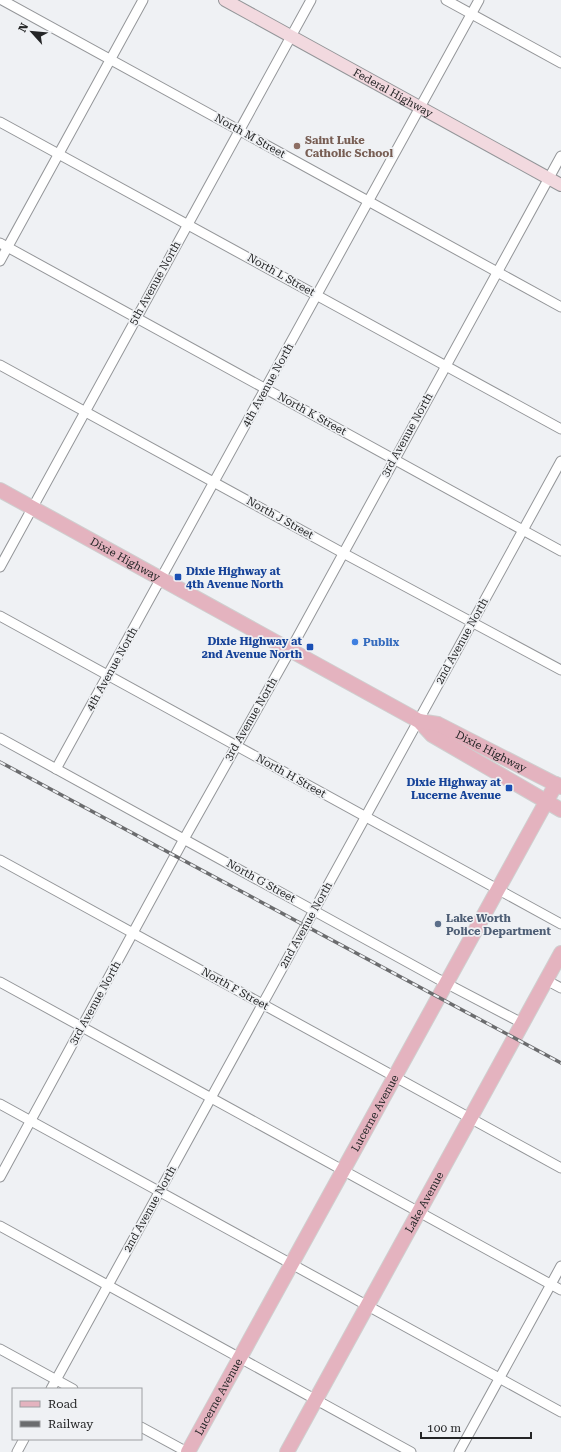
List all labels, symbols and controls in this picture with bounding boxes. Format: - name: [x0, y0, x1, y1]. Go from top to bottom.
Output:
- north arrow: [12, 12, 52, 52]
- text: N: [16, 20, 31, 34]
- street label: Federal Highway: [351, 65, 436, 120]
- street label: North M Street: [212, 111, 288, 161]
- place label: Saint Luke Catholic School: [305, 134, 393, 160]
- marker: Saint Luke Catholic School: [292, 141, 302, 151]
- street label: 5th Avenue North: [127, 239, 183, 327]
- street label: North L Street: [245, 251, 317, 299]
- street label: 4th Avenue North: [240, 341, 296, 429]
- street label: North K Street: [275, 390, 349, 438]
- street label: 3rd Avenue North: [379, 391, 435, 479]
- street label: North J Street: [244, 494, 316, 542]
- street label: Dixie Highway: [88, 535, 163, 584]
- place label: Dixie Highway at 4th Avenue North: [186, 565, 284, 591]
- marker: Dixie Highway at 4th Avenue North: [173, 572, 183, 582]
- street label: 2nd Avenue North: [433, 596, 491, 686]
- street label: 4th Avenue North: [84, 625, 140, 713]
- place label: Dixie Highway at 2nd Avenue North: [202, 635, 303, 661]
- place label: Publix: [363, 636, 400, 649]
- marker: Publix: [350, 637, 360, 647]
- marker: Dixie Highway at 2nd Avenue North: [305, 642, 315, 652]
- street label: 3rd Avenue North: [222, 675, 280, 763]
- street label: Dixie Highway: [454, 728, 529, 775]
- street label: North H Street: [254, 751, 328, 801]
- place label: Dixie Highway at Lucerne Avenue: [407, 776, 502, 802]
- marker: Dixie Highway at Lucerne Avenue: [504, 783, 514, 793]
- street label: North G Street: [224, 857, 298, 905]
- street label: 2nd Avenue North: [277, 880, 335, 970]
- place label: Lake Worth Police Department: [446, 912, 551, 938]
- marker: Lake Worth Police Department: [433, 919, 443, 929]
- street label: 3rd Avenue North: [67, 959, 123, 1047]
- street label: North F Street: [199, 965, 271, 1013]
- street label: Lucerne Avenue: [348, 1072, 401, 1154]
- street label: 2nd Avenue North: [121, 1164, 179, 1254]
- street label: Lake Avenue: [402, 1169, 446, 1235]
- street label: Lucerne Avenue: [192, 1356, 245, 1438]
- legend: [12, 1388, 142, 1440]
- text: Road: [48, 1397, 78, 1411]
- scale bar: [421, 1414, 531, 1440]
- text: Railway: [48, 1417, 94, 1431]
- text: 100 m: [427, 1421, 461, 1435]

